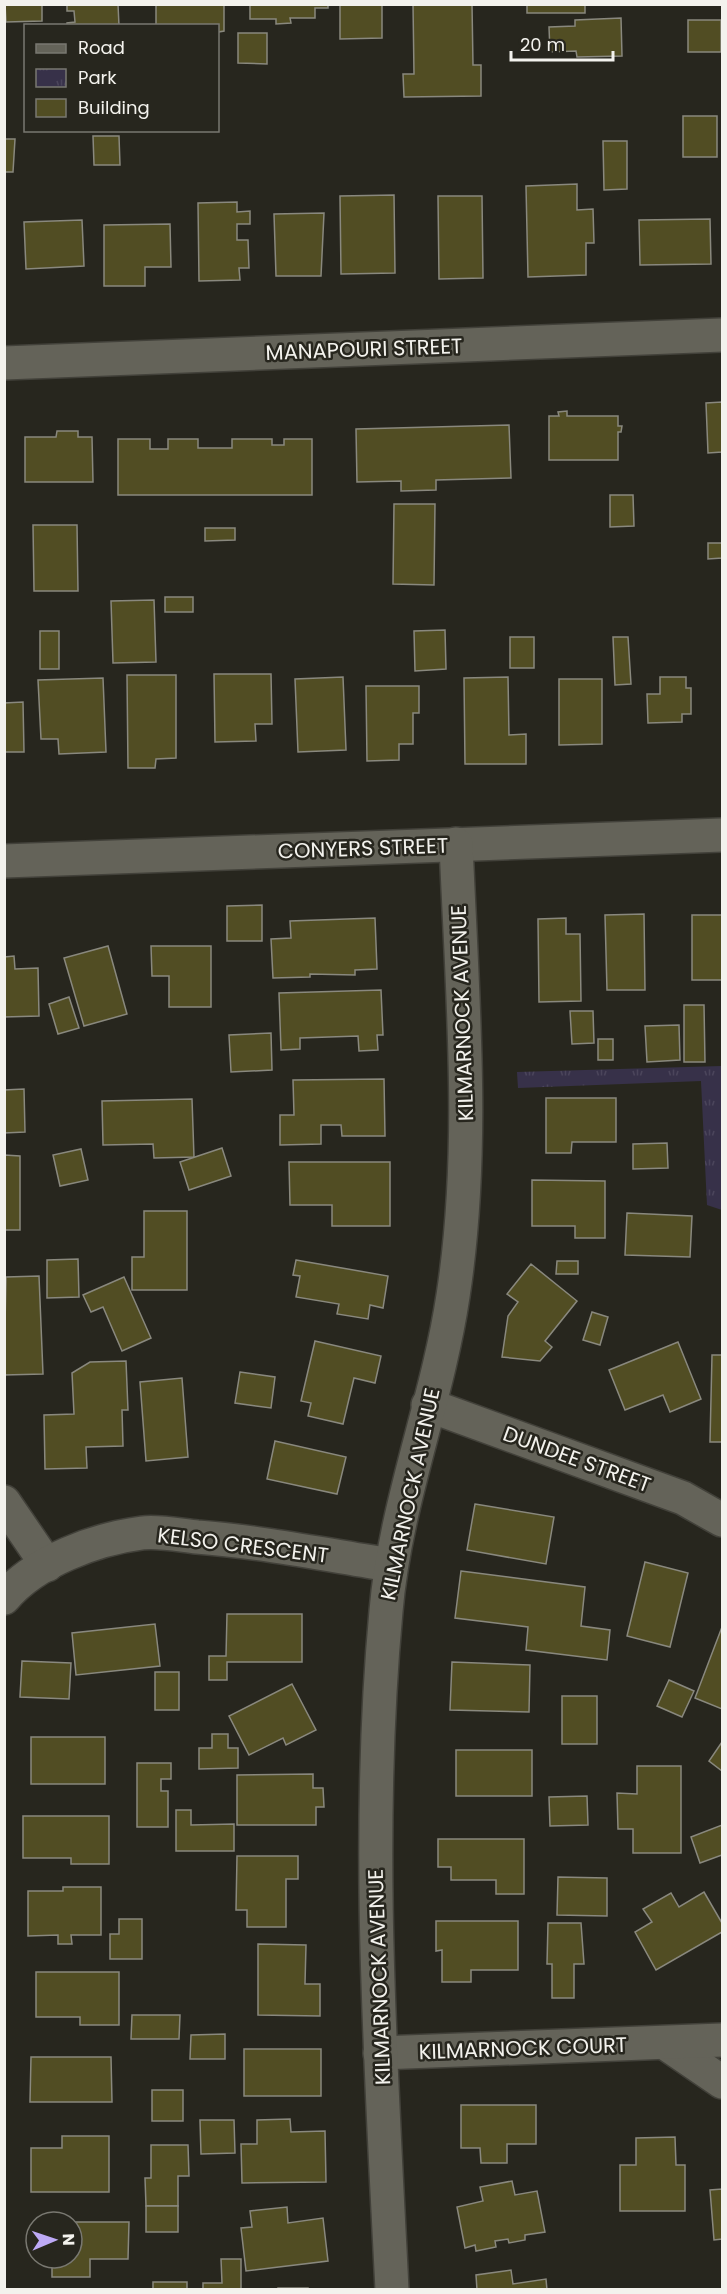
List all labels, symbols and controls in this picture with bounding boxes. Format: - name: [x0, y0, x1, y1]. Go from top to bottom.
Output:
- legend: [24, 24, 219, 132]
- scale bar: [511, 24, 613, 62]
- text: 20 m: [520, 32, 565, 57]
- text: Road: [78, 35, 125, 60]
- text: Park: [78, 65, 117, 90]
- text: Building: [78, 95, 150, 120]
- street label: MANAPOURI STREET: [265, 331, 463, 367]
- street label: CONYERS STREET: [277, 831, 449, 865]
- street label: KILMARNOCK AVENUE: [444, 904, 480, 1122]
- street label: KILMARNOCK AVENUE: [373, 1385, 447, 1603]
- street label: DUNDEE STREET: [499, 1419, 655, 1499]
- street label: KELSO CRESCENT: [156, 1520, 330, 1570]
- street label: KILMARNOCK AVENUE: [361, 1868, 397, 2086]
- street label: KILMARNOCK COURT: [418, 2030, 628, 2066]
- north arrow: [24, 2210, 84, 2270]
- text: N: [57, 2233, 80, 2246]

